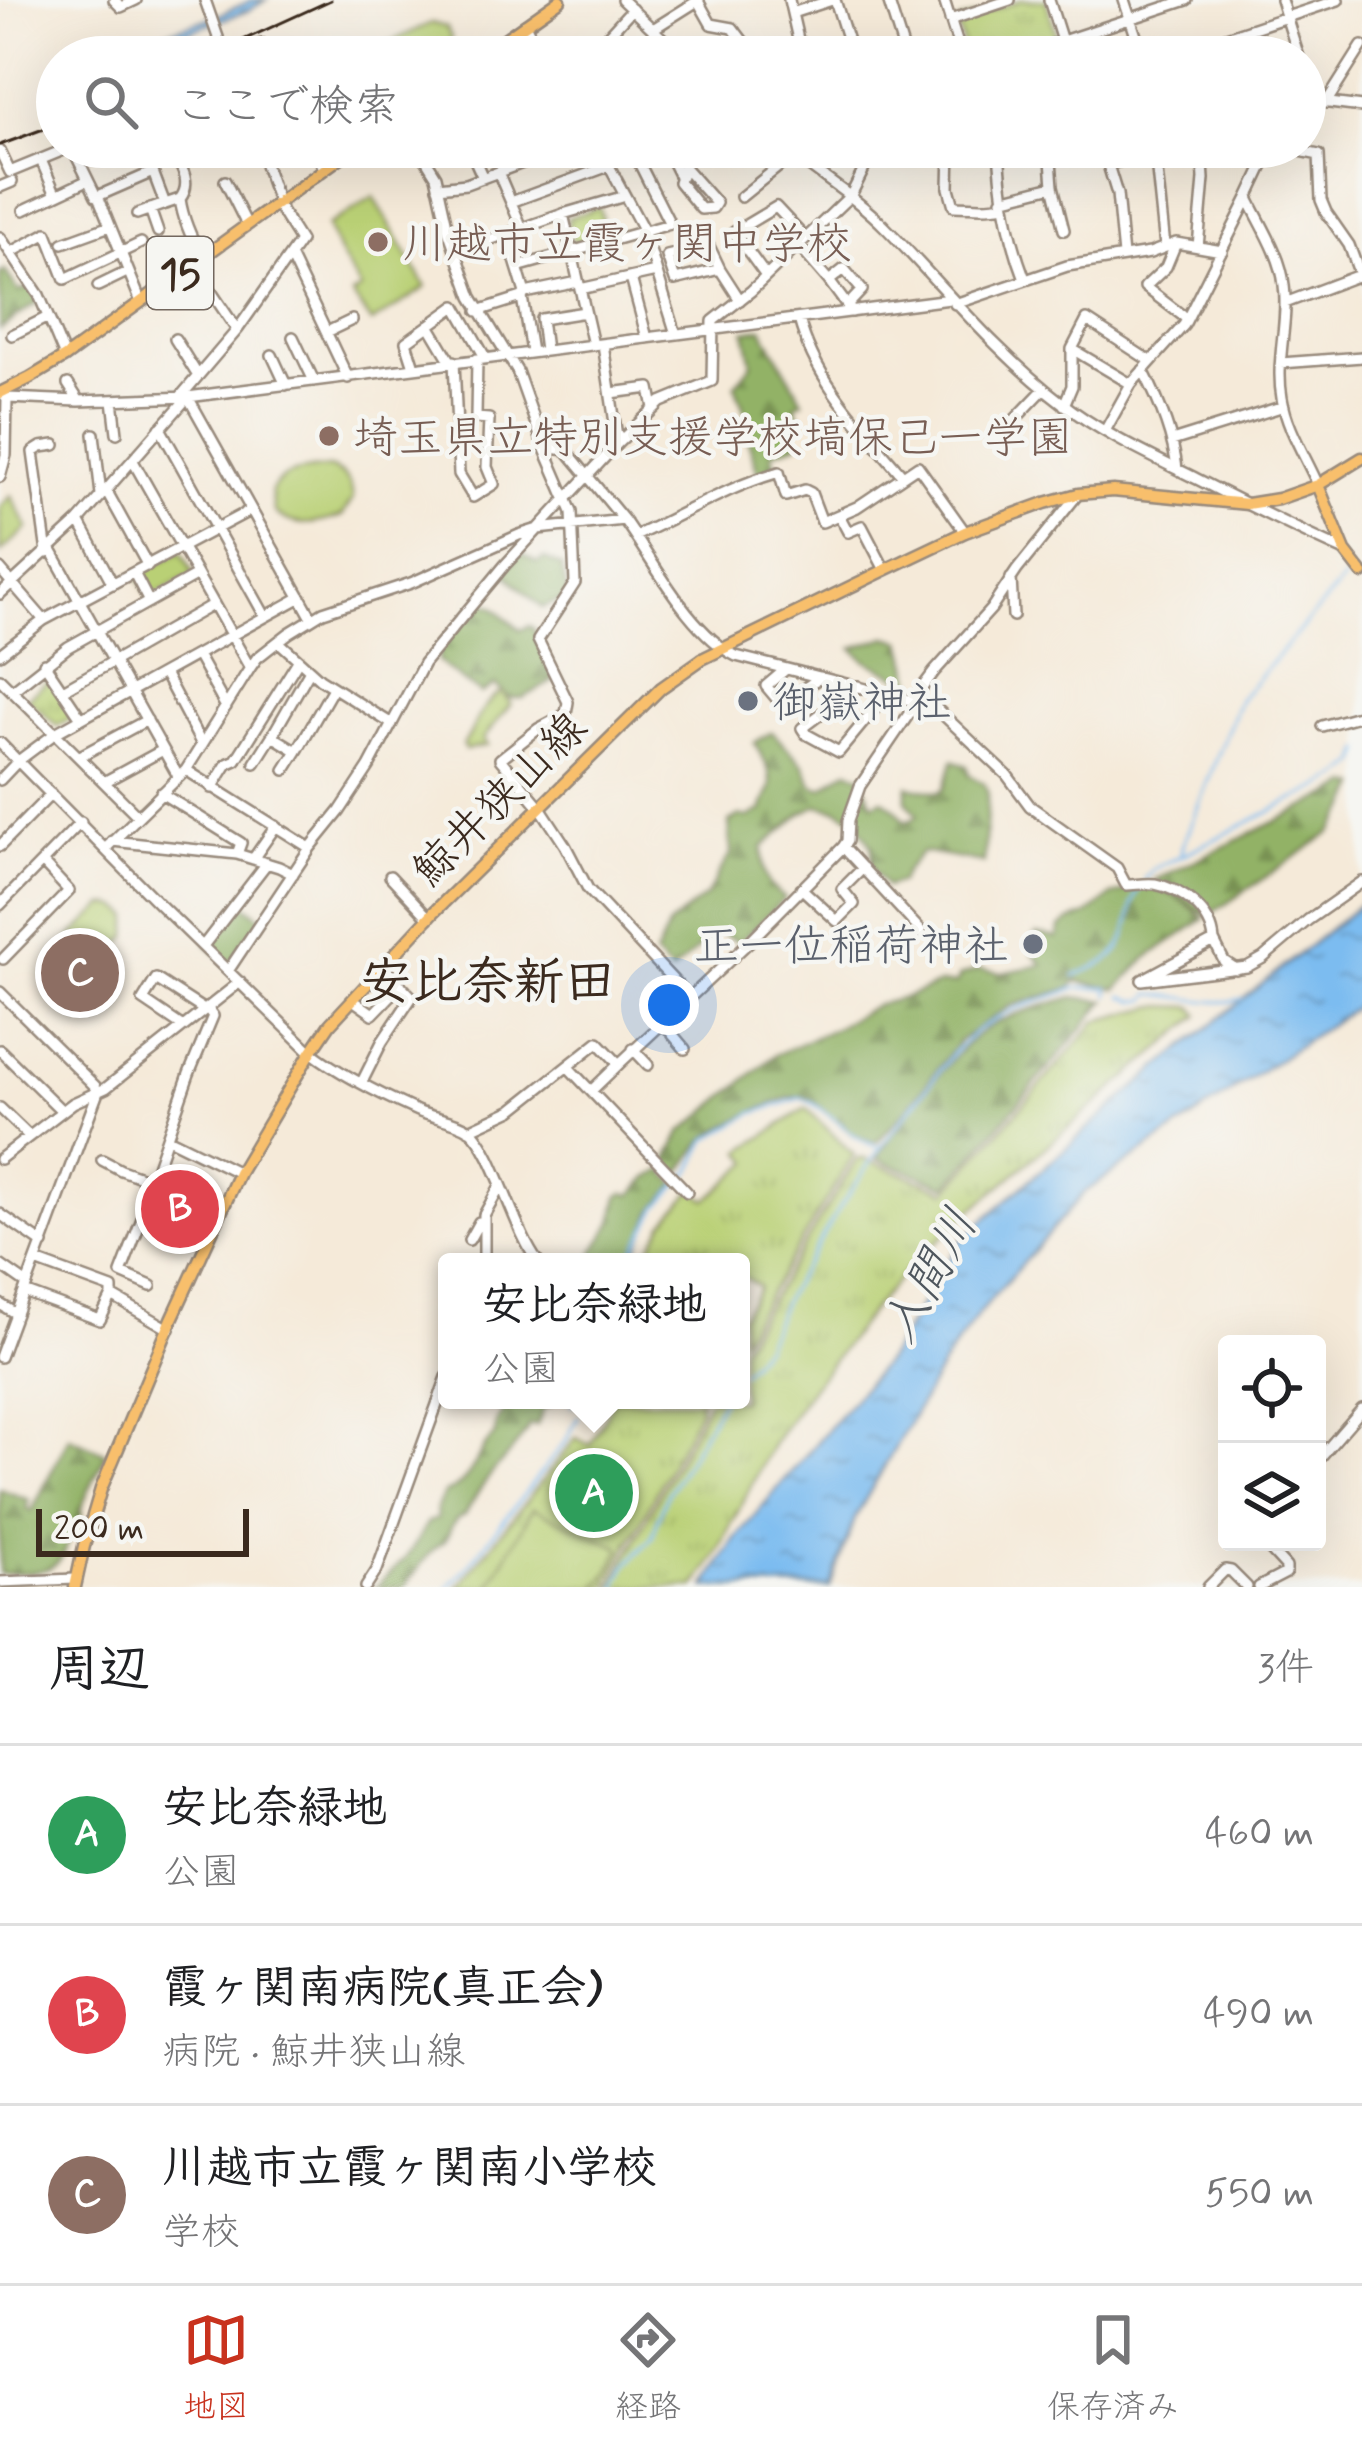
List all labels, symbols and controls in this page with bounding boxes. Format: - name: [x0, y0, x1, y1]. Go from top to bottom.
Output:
- search box: [36, 36, 1326, 168]
- icon: search: [78, 69, 144, 135]
- text: ここで検索: [174, 78, 399, 137]
- place label: 川越市立霞ヶ関中学校: [402, 216, 852, 275]
- marker: 川越市立霞ヶ関中学校: [365, 229, 391, 255]
- road number: 15: [147, 237, 213, 309]
- place label: 埼玉県立特別支援学校塙保己一学園: [353, 410, 1073, 469]
- marker: 埼玉県立特別支援学校塙保己一学園: [316, 423, 342, 449]
- place label: 御嶽神社: [772, 675, 952, 734]
- marker: 御嶽神社: [735, 688, 761, 714]
- street label: 鯨井狭山線: [400, 700, 601, 901]
- place label: 正一位稲荷神社: [694, 918, 1009, 977]
- pin: C: [41, 928, 119, 1018]
- marker: 正一位稲荷神社: [1020, 931, 1046, 957]
- district label: 安比奈新田: [360, 951, 616, 1017]
- your location: [639, 975, 699, 1035]
- pin: B: [141, 1164, 219, 1254]
- water label: 入間川: [869, 1198, 994, 1355]
- popup: [438, 1253, 750, 1409]
- text: 安比奈緑地: [481, 1277, 707, 1336]
- map controls: [1218, 1335, 1326, 1551]
- button: locate: [1218, 1335, 1326, 1443]
- text: 公園: [481, 1345, 560, 1396]
- button: layers: [1218, 1443, 1326, 1551]
- pin: A: [555, 1448, 633, 1538]
- scale bar: [36, 1503, 249, 1556]
- text: 200 m: [54, 1508, 144, 1552]
- text: 周辺: [48, 1638, 150, 1704]
- text: 3件: [1257, 1644, 1314, 1695]
- text: 安比奈緑地: [162, 1780, 387, 1839]
- text: A: [74, 1809, 100, 1860]
- text: 460 m: [1205, 1809, 1314, 1860]
- text: 公園: [162, 1848, 240, 1899]
- text: 霞ヶ関南病院(真正会): [162, 1960, 602, 2019]
- text: B: [75, 1989, 99, 2040]
- text: 490 m: [1203, 1989, 1314, 2040]
- text: 病院 · 鯨井狭山線: [162, 2028, 465, 2079]
- text: 川越市立霞ヶ関南小学校: [162, 2140, 657, 2199]
- text: C: [73, 2169, 101, 2220]
- text: 550 m: [1205, 2169, 1314, 2220]
- text: 学校: [162, 2208, 240, 2259]
- tab: 地図: [183, 2307, 249, 2430]
- tab: 経路: [615, 2307, 681, 2430]
- tab: 保存済み: [1047, 2307, 1179, 2430]

